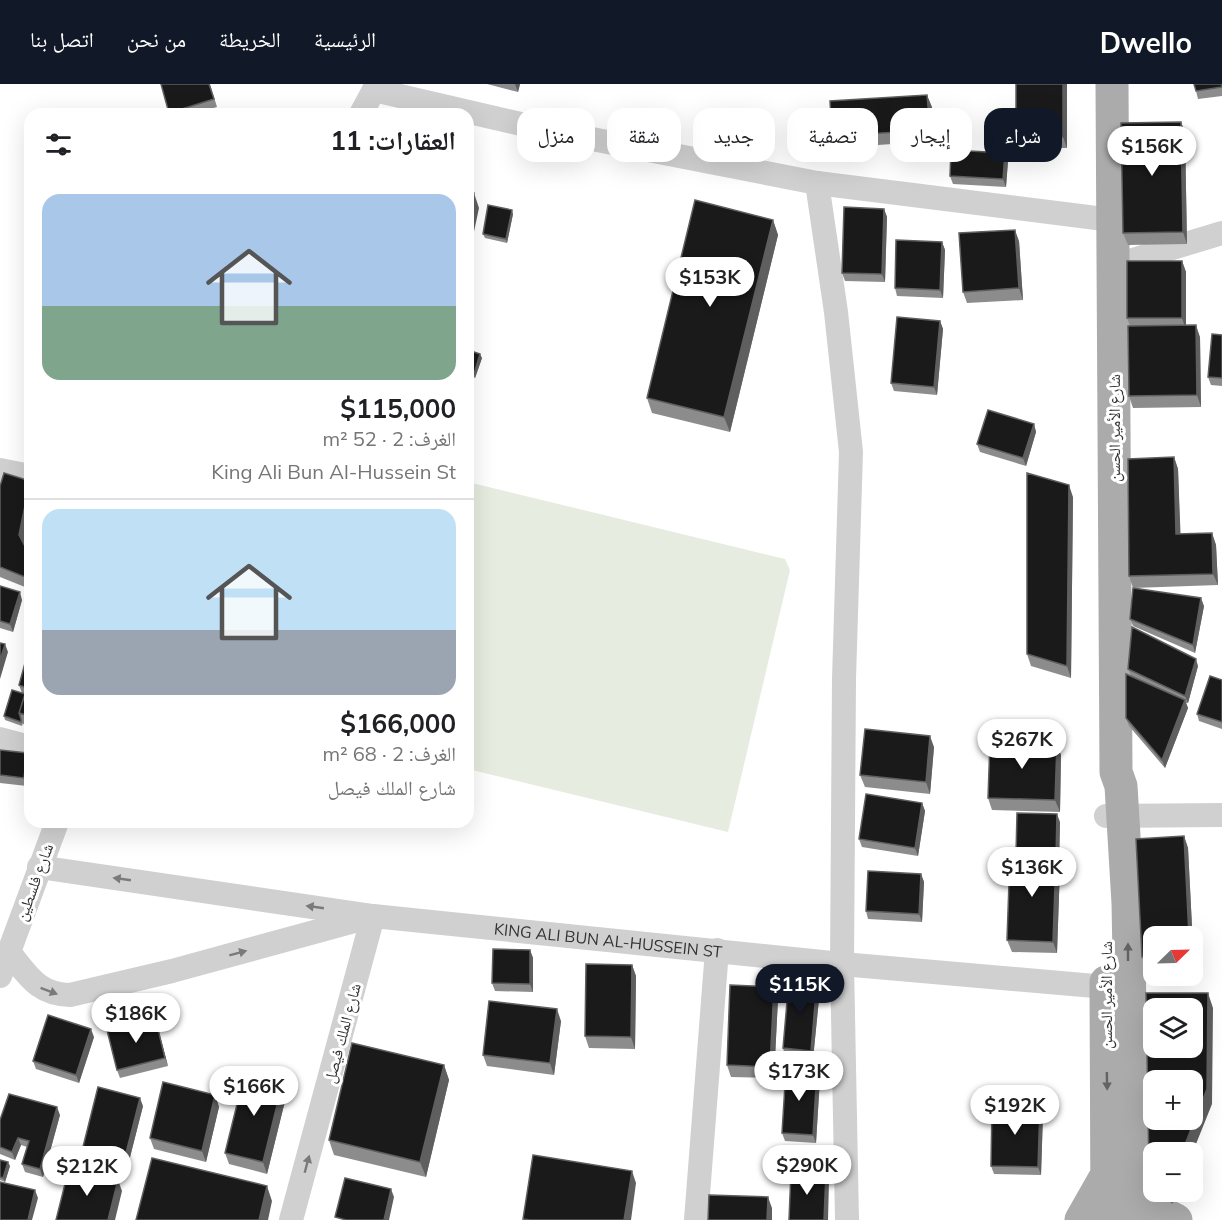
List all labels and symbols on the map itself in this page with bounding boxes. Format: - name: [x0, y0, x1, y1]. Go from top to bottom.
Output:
- pin: $156K: [1110, 126, 1194, 177]
- pin: $153K: [668, 257, 752, 308]
- street label: شارع الأمير الحسن: [1104, 374, 1125, 482]
- pin: $267K: [980, 719, 1064, 770]
- street label: شارع فلسطين: [11, 841, 58, 924]
- pin: $136K: [990, 847, 1074, 898]
- one-way arrow: [112, 875, 131, 884]
- one-way arrow: [305, 903, 324, 912]
- street label: KING ALI BUN AL-HUSSEIN ST: [493, 918, 724, 962]
- north arrow: [1143, 926, 1203, 986]
- street label: شارع الأمير الحسن: [1096, 941, 1117, 1049]
- one-way arrow: [1123, 942, 1133, 961]
- one-way arrow: [229, 947, 247, 957]
- pin: $115K: [758, 964, 842, 1015]
- street label: شارع الملك فيصل: [319, 981, 366, 1085]
- one-way arrow: [41, 986, 59, 996]
- pin: $186K: [94, 993, 178, 1044]
- pin: $173K: [757, 1051, 841, 1102]
- pin: $166K: [212, 1066, 296, 1117]
- one-way arrow: [1102, 1071, 1112, 1090]
- pin: $192K: [973, 1085, 1057, 1136]
- pin: $290K: [765, 1145, 849, 1196]
- pin: $212K: [45, 1146, 129, 1197]
- one-way arrow: [302, 1154, 312, 1173]

